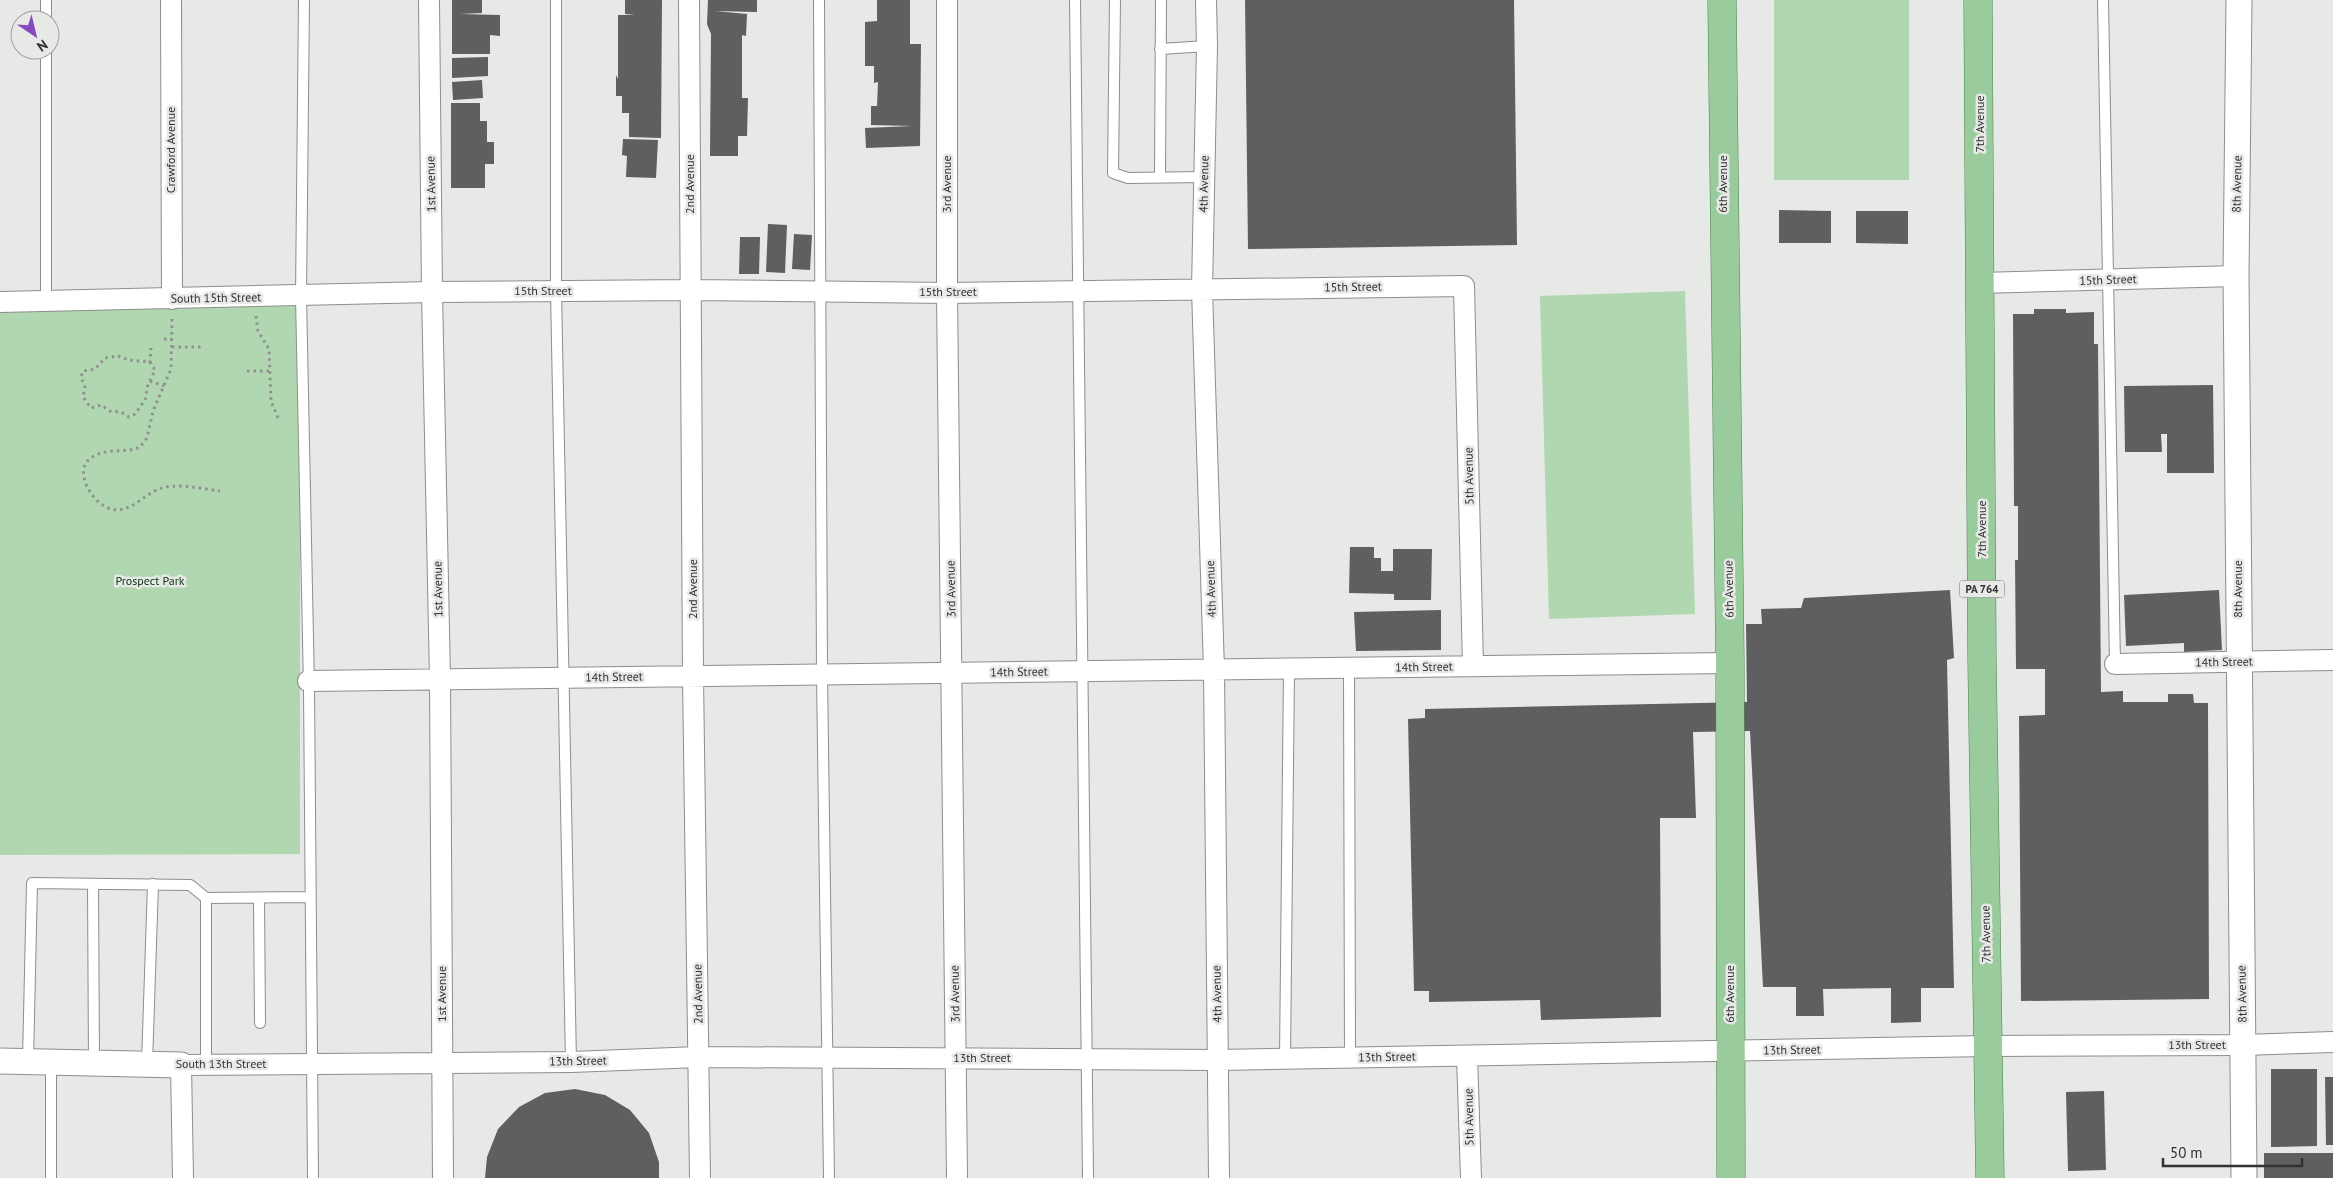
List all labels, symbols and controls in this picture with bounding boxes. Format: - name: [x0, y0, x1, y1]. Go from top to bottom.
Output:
- north arrow: [10, 10, 60, 60]
- text: N: [34, 36, 51, 56]
- street label: 7th Avenue: [1972, 95, 1987, 153]
- street label: Crawford Avenue: [163, 107, 178, 193]
- street label: 2nd Avenue: [682, 154, 697, 214]
- street label: 3rd Avenue: [939, 155, 954, 213]
- street label: 4th Avenue: [1195, 155, 1212, 213]
- street label: 6th Avenue: [1715, 155, 1730, 213]
- street label: 8th Avenue: [2228, 155, 2245, 213]
- street label: 1st Avenue: [423, 156, 438, 212]
- street label: 15th Street: [2079, 271, 2137, 288]
- street label: 15th Street: [1324, 278, 1382, 295]
- street label: 15th Street: [514, 283, 572, 298]
- street label: 15th Street: [919, 284, 977, 299]
- street label: South 15th Street: [171, 289, 261, 306]
- street label: 5th Avenue: [1460, 447, 1477, 505]
- street label: 7th Avenue: [1974, 500, 1989, 558]
- street label: 2nd Avenue: [685, 559, 700, 619]
- street label: 3rd Avenue: [943, 560, 958, 618]
- street label: 4th Avenue: [1202, 560, 1219, 618]
- street label: 6th Avenue: [1720, 560, 1737, 618]
- street label: 8th Avenue: [2230, 560, 2245, 618]
- street label: 1st Avenue: [430, 561, 445, 617]
- park label: Prospect Park: [115, 573, 185, 588]
- road number: PA 764: [1960, 580, 2004, 598]
- street label: 14th Street: [2195, 653, 2253, 670]
- street label: 14th Street: [1395, 658, 1453, 675]
- street label: 14th Street: [990, 663, 1048, 680]
- street label: 14th Street: [585, 668, 643, 685]
- street label: 7th Avenue: [1978, 905, 1993, 963]
- street label: 2nd Avenue: [689, 964, 706, 1024]
- street label: 3rd Avenue: [947, 965, 962, 1023]
- street label: 4th Avenue: [1208, 965, 1225, 1023]
- street label: 6th Avenue: [1722, 965, 1737, 1023]
- street label: 8th Avenue: [2233, 965, 2250, 1023]
- street label: 1st Avenue: [434, 966, 449, 1022]
- street label: 13th Street: [2168, 1037, 2226, 1052]
- street label: 13th Street: [1763, 1041, 1821, 1058]
- street label: 13th Street: [1358, 1048, 1416, 1065]
- street label: 13th Street: [953, 1050, 1011, 1065]
- street label: 13th Street: [549, 1052, 607, 1069]
- street label: South 13th Street: [176, 1056, 266, 1071]
- street label: 5th Avenue: [1460, 1088, 1477, 1146]
- scale bar: [2163, 1136, 2302, 1168]
- text: 50 m: [2170, 1143, 2203, 1162]

